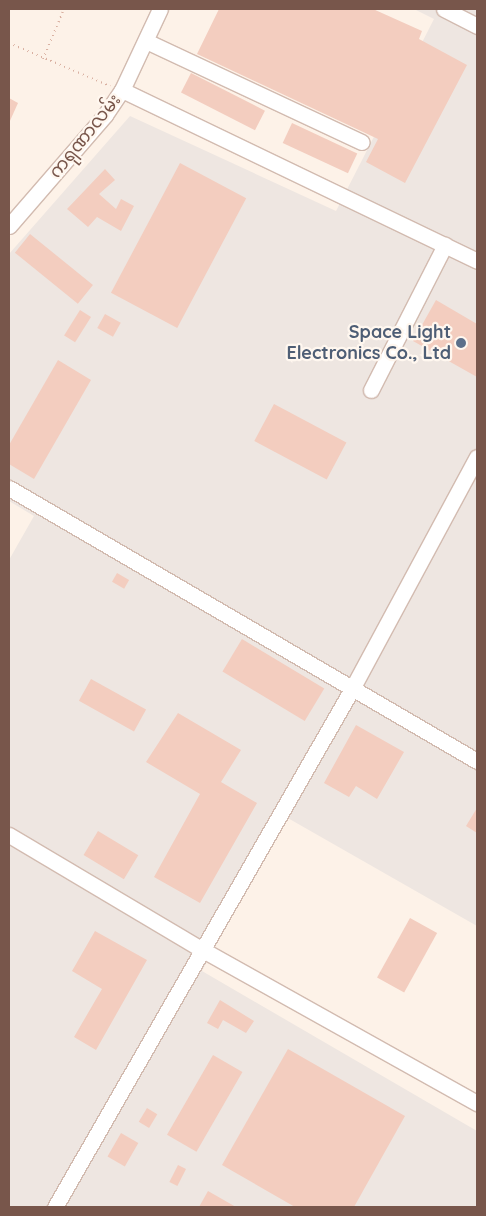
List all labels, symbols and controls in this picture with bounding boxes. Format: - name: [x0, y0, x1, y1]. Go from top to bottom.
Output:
- street label: ကရုဏာလမ်း: [45, 90, 125, 182]
- place label: Space Light Electronics Co., Ltd: [286, 322, 451, 364]
- marker: Space Light Electronics Co., Ltd: [455, 337, 467, 349]

